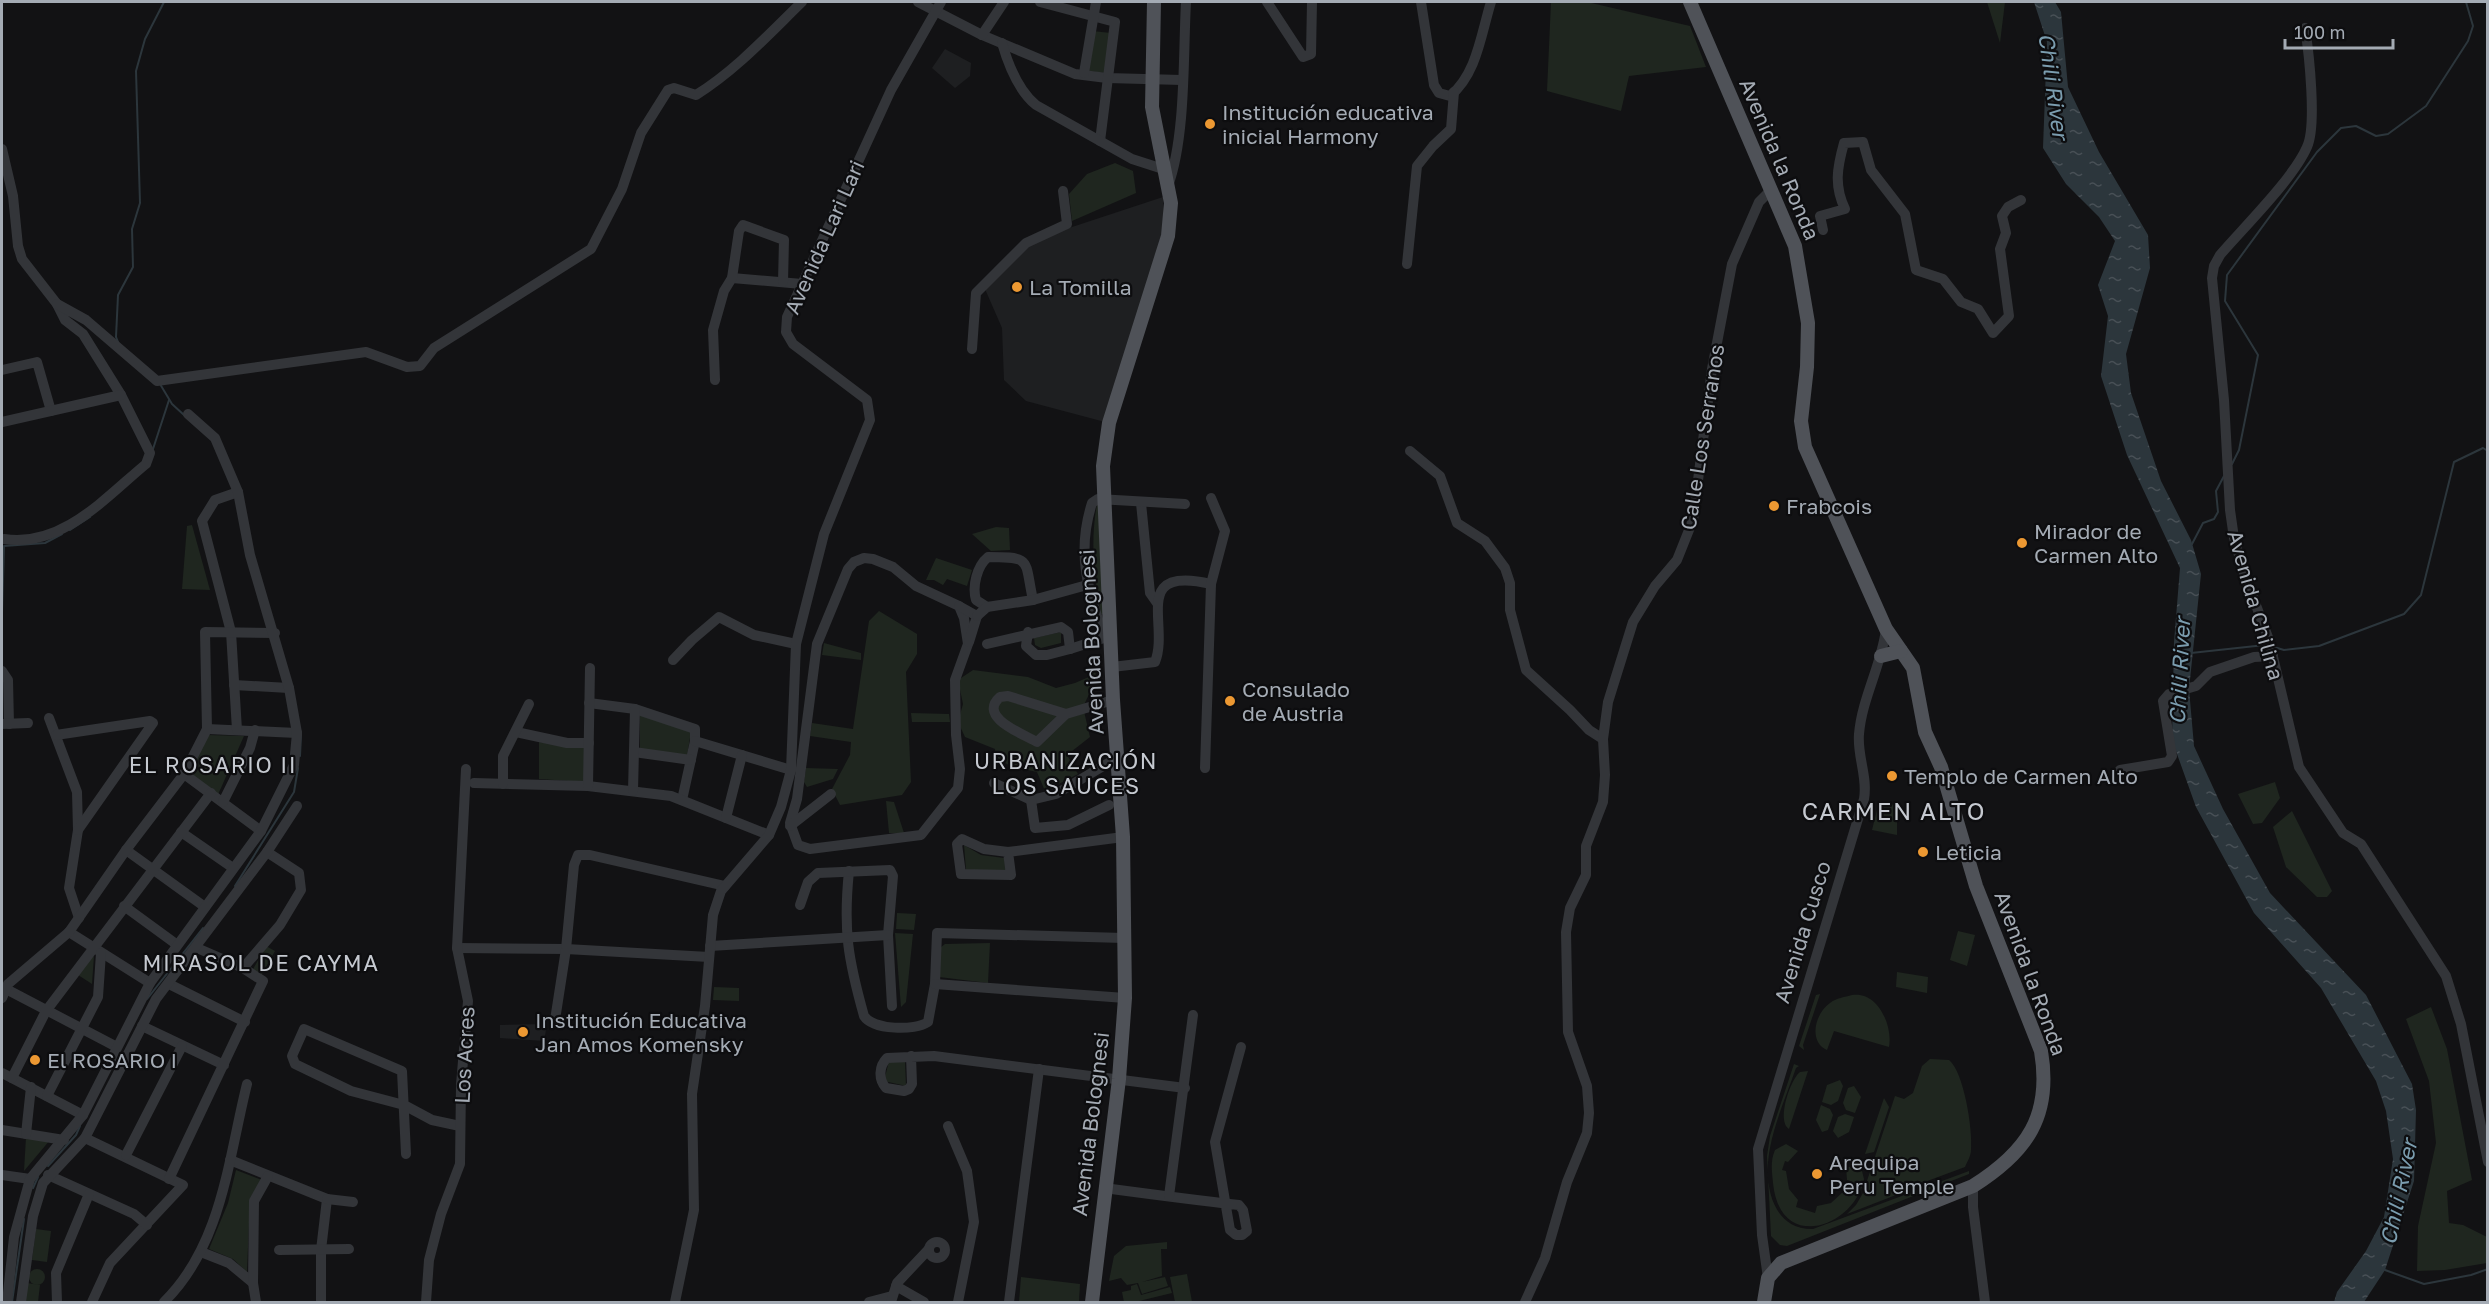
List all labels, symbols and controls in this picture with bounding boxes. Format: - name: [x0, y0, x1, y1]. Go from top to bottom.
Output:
- scale bar: [2285, 12, 2393, 50]
- text: 100 m: [2294, 21, 2345, 43]
- water label: Chili River: [2033, 31, 2075, 144]
- street label: Avenida la Ronda: [1734, 74, 1826, 244]
- place label: Institución educativa inicial Harmony: [1222, 99, 1434, 149]
- marker: Institución educativa inicial Harmony: [1203, 117, 1217, 131]
- street label: Avenida Lari Lari: [778, 156, 870, 318]
- place label: La Tomilla: [1029, 274, 1132, 300]
- marker: La Tomilla: [1010, 280, 1024, 294]
- street label: Calle Los Serranos: [1674, 342, 1730, 532]
- place label: Frabcois: [1786, 493, 1872, 519]
- marker: Frabcois: [1767, 499, 1781, 513]
- place label: Mirador de Carmen Alto: [2034, 518, 2158, 568]
- street label: Avenida Chilina: [2222, 527, 2290, 683]
- marker: Mirador de Carmen Alto: [2015, 536, 2029, 550]
- street label: Avenida Bolognesi: [1073, 549, 1109, 735]
- water label: Chili River: [2163, 614, 2195, 725]
- place label: Consulado de Austria: [1242, 676, 1350, 726]
- marker: Consulado de Austria: [1223, 694, 1237, 708]
- district label: URBANIZACIÓN LOS SAUCES: [974, 747, 1158, 799]
- district label: EL ROSARIO II: [129, 751, 297, 778]
- place label: Templo de Carmen Alto: [1904, 763, 2138, 789]
- marker: Templo de Carmen Alto: [1885, 769, 1899, 783]
- district label: CARMEN ALTO: [1802, 796, 1986, 825]
- place label: Leticia: [1935, 839, 2002, 865]
- marker: Leticia: [1916, 845, 1930, 859]
- street label: Avenida Cusco: [1768, 858, 1836, 1006]
- street label: Avenida la Ronda: [1989, 887, 2073, 1059]
- district label: MIRASOL DE CAYMA: [143, 949, 379, 976]
- street label: Los Acres: [448, 1006, 480, 1104]
- place label: Institución Educativa Jan Amos Komensky: [535, 1007, 747, 1057]
- marker: Institución Educativa Jan Amos Komensky: [516, 1025, 530, 1039]
- street label: Avenida Bolognesi: [1066, 1030, 1114, 1218]
- place label: El ROSARIO I: [47, 1047, 177, 1073]
- marker: El ROSARIO I: [28, 1053, 42, 1067]
- water label: Chili River: [2374, 1134, 2423, 1247]
- place label: Arequipa Peru Temple: [1829, 1149, 1954, 1199]
- marker: Arequipa Peru Temple: [1810, 1167, 1824, 1181]

